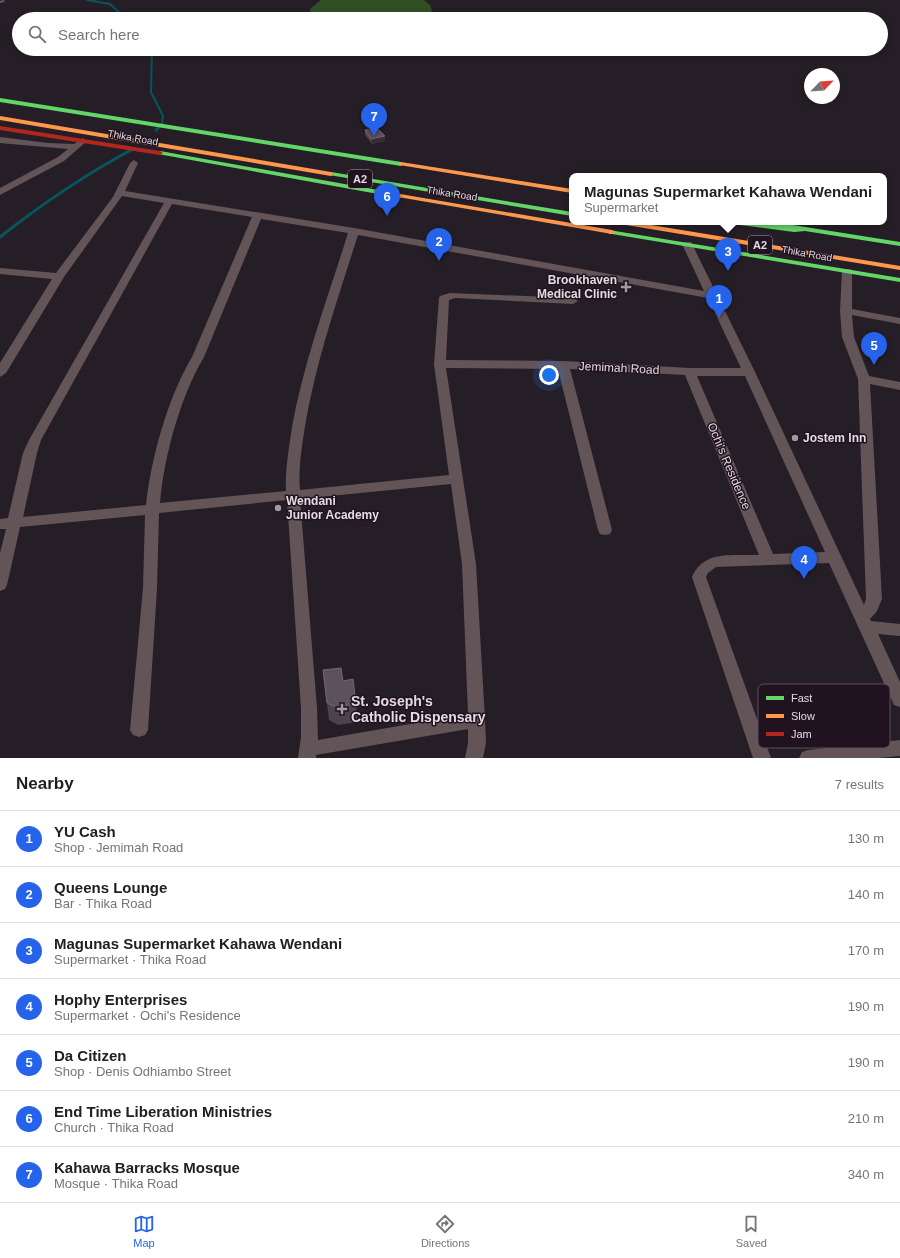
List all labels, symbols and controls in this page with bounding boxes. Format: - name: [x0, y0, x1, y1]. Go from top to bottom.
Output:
- search box: [12, 12, 888, 56]
- icon: search: [26, 23, 48, 45]
- text: Search here: [58, 26, 140, 43]
- north arrow: [804, 68, 840, 104]
- pin: 7: [361, 103, 387, 136]
- street label: Thika Road: [107, 128, 159, 147]
- road number: A2: [348, 170, 372, 188]
- popup: [569, 173, 887, 225]
- pin: 6: [374, 183, 400, 216]
- text: Magunas Supermarket Kahawa Wendani: [584, 183, 872, 200]
- street label: Thika Road: [426, 184, 478, 203]
- text: Supermarket: [584, 200, 658, 215]
- pin: 2: [426, 228, 452, 261]
- road number: A2: [748, 236, 772, 254]
- pin: 3: [715, 238, 741, 271]
- street label: Thika Road: [781, 244, 833, 263]
- place label: Brookhaven Medical Clinic: [537, 273, 617, 301]
- marker: Brookhaven Medical Clinic: [620, 281, 632, 293]
- pin: 1: [706, 285, 732, 318]
- pin: 5: [861, 332, 887, 365]
- street label: Jemimah Road: [578, 359, 660, 377]
- your location: [539, 365, 559, 385]
- street label: Ochi's Residence: [704, 420, 754, 512]
- place label: Jostem Inn: [803, 431, 866, 445]
- marker: Jostem Inn: [790, 433, 800, 443]
- place label: Wendani Junior Academy: [286, 494, 379, 522]
- marker: Wendani Junior Academy: [273, 503, 283, 513]
- pin: 4: [791, 546, 817, 579]
- legend: [758, 684, 890, 748]
- text: Fast: [791, 692, 812, 704]
- place label: St. Joseph's Catholic Dispensary: [351, 693, 486, 725]
- marker: St. Joseph's Catholic Dispensary: [336, 703, 348, 715]
- text: Slow: [791, 710, 815, 722]
- text: Jam: [791, 728, 812, 740]
- text: Nearby: [16, 774, 74, 793]
- text: 7 results: [835, 777, 884, 792]
- text: YU Cash: [54, 823, 116, 840]
- text: 1: [25, 831, 33, 846]
- text: 130 m: [848, 831, 884, 846]
- text: Shop · Jemimah Road: [54, 840, 183, 855]
- text: Queens Lounge: [54, 879, 167, 896]
- text: 2: [25, 887, 33, 902]
- text: 140 m: [848, 887, 884, 902]
- text: Bar · Thika Road: [54, 896, 152, 911]
- text: Magunas Supermarket Kahawa Wendani: [54, 935, 342, 952]
- text: 3: [25, 943, 33, 958]
- text: 170 m: [848, 943, 884, 958]
- text: Supermarket · Thika Road: [54, 952, 206, 967]
- text: Hophy Enterprises: [54, 991, 187, 1008]
- text: 4: [25, 999, 33, 1014]
- text: 190 m: [848, 999, 884, 1014]
- text: Supermarket · Ochi's Residence: [54, 1008, 241, 1023]
- text: Da Citizen: [54, 1047, 127, 1064]
- text: 5: [25, 1055, 33, 1070]
- text: 190 m: [848, 1055, 884, 1070]
- text: Shop · Denis Odhiambo Street: [54, 1064, 231, 1079]
- text: End Time Liberation Ministries: [54, 1103, 272, 1120]
- text: 6: [25, 1111, 33, 1126]
- text: 210 m: [848, 1111, 884, 1126]
- text: Church · Thika Road: [54, 1120, 174, 1135]
- text: Kahawa Barracks Mosque: [54, 1159, 240, 1176]
- text: 7: [25, 1167, 33, 1182]
- text: 340 m: [848, 1167, 884, 1182]
- text: Mosque · Thika Road: [54, 1176, 178, 1191]
- tab: Map: [133, 1213, 155, 1249]
- tab: Directions: [421, 1213, 470, 1249]
- tab: Saved: [736, 1213, 767, 1249]

